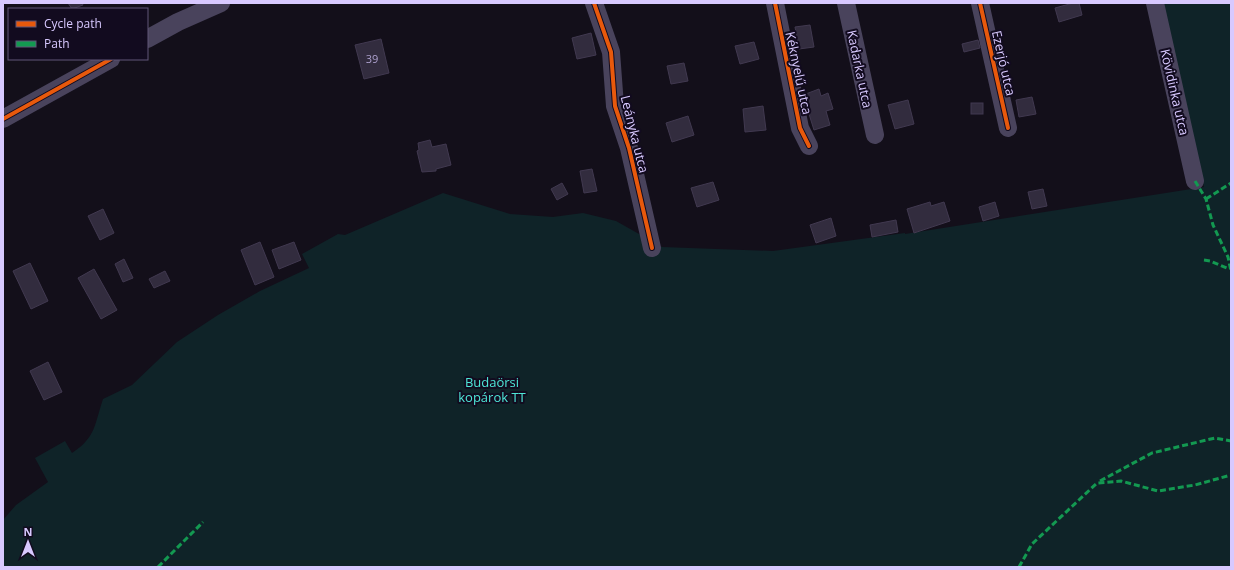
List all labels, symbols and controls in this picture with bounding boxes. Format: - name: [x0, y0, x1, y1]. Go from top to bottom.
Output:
- legend: [8, 8, 148, 60]
- text: Cycle path: [44, 15, 102, 32]
- street label: Kadarka utca: [843, 28, 877, 110]
- street label: Ezerjó utca: [988, 29, 1020, 97]
- street label: Kéknyelű utca: [781, 30, 817, 116]
- text: Path: [44, 35, 70, 52]
- street label: Kövidinka utca: [1156, 47, 1194, 137]
- house number: 39: [366, 51, 378, 66]
- street label: Leányka utca: [617, 93, 653, 175]
- park label: Budaörsi kopárok TT: [458, 373, 527, 406]
- north arrow: [8, 522, 48, 562]
- text: N: [24, 524, 32, 539]

